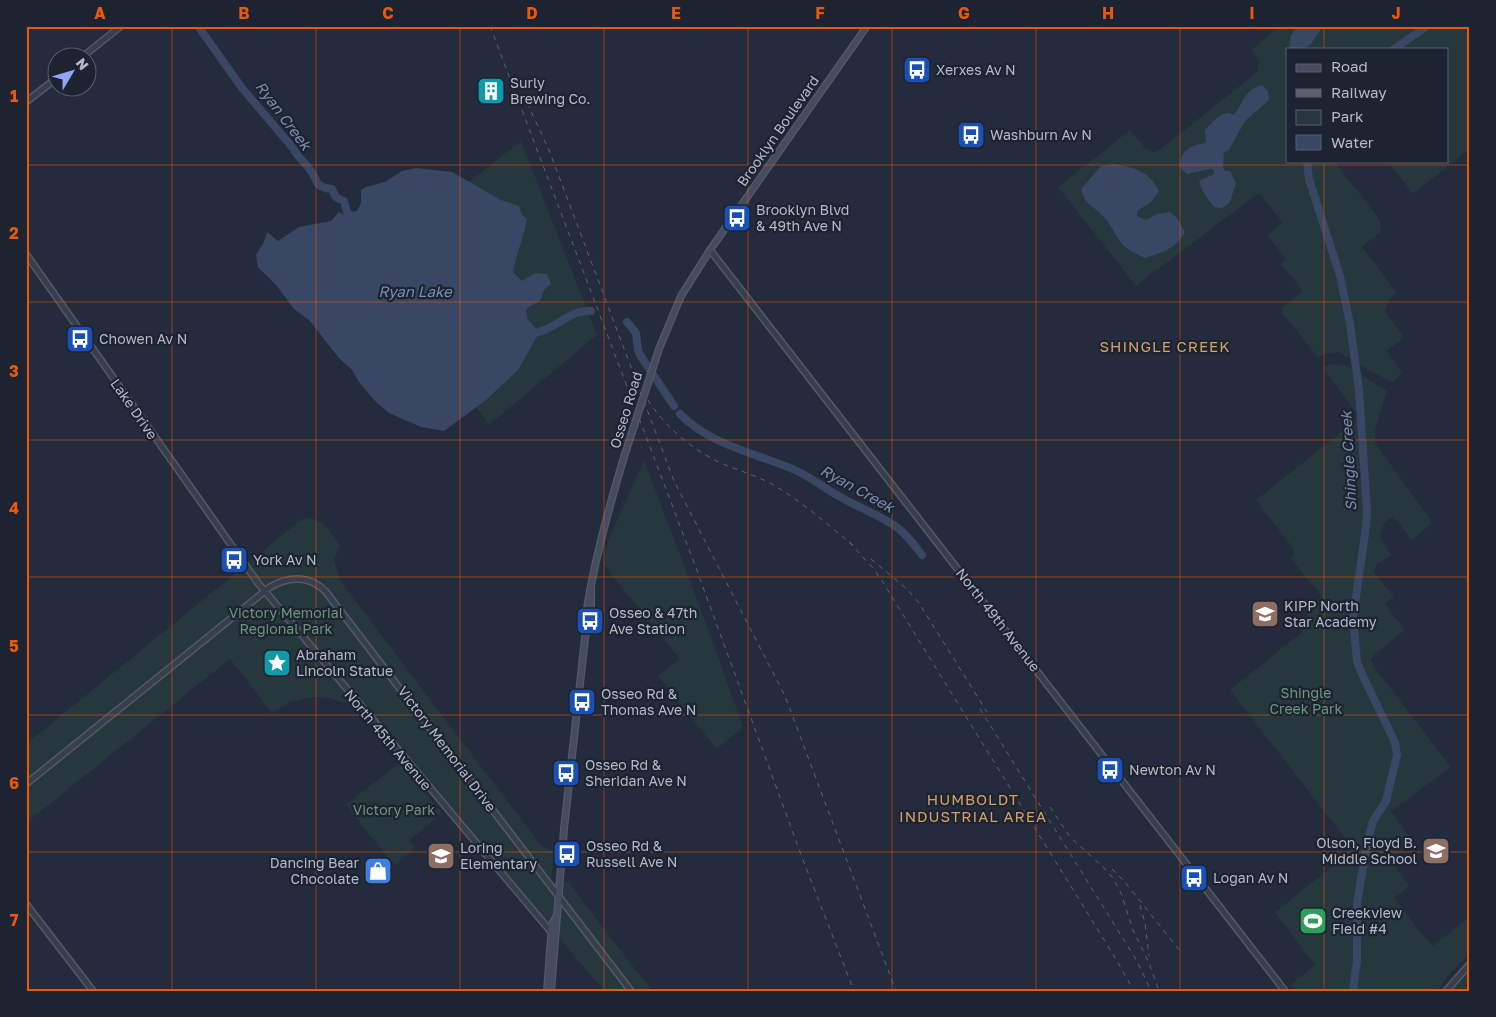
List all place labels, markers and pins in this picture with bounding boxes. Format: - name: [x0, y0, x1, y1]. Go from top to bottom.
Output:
- bus stop icon: Xerxes Av N: [902, 55, 932, 85]
- place label: Xerxes Av N: [936, 61, 1016, 78]
- place label: Surly Brewing Co.: [510, 74, 590, 107]
- building icon: Surly Brewing Co.: [476, 76, 506, 106]
- bus stop icon: Washburn Av N: [956, 120, 986, 150]
- place label: Washburn Av N: [990, 126, 1092, 143]
- place label: Brooklyn Blvd & 49th Ave N: [756, 201, 849, 234]
- bus stop icon: Brooklyn Blvd & 49th Ave N: [722, 203, 752, 233]
- bus stop icon: Chowen Av N: [65, 324, 95, 354]
- place label: Chowen Av N: [99, 330, 187, 347]
- bus stop icon: York Av N: [219, 545, 249, 575]
- place label: York Av N: [253, 551, 317, 568]
- place label: KIPP North Star Academy: [1284, 597, 1377, 630]
- school or university icon: KIPP North Star Academy: [1250, 599, 1280, 629]
- place label: Osseo & 47th Ave Station: [609, 604, 697, 637]
- bus stop icon: Osseo & 47th Ave Station: [575, 606, 605, 636]
- place label: Abraham Lincoln Statue: [296, 646, 393, 679]
- place icon: Abraham Lincoln Statue: [262, 648, 292, 678]
- place label: Osseo Rd & Thomas Ave N: [601, 685, 696, 718]
- bus stop icon: Osseo Rd & Thomas Ave N: [567, 687, 597, 717]
- bus stop icon: Newton Av N: [1095, 755, 1125, 785]
- place label: Osseo Rd & Sheridan Ave N: [585, 756, 687, 789]
- bus stop icon: Osseo Rd & Sheridan Ave N: [551, 758, 581, 788]
- place label: Newton Av N: [1129, 761, 1216, 778]
- place label: Olson, Floyd B. Middle School: [1316, 834, 1417, 867]
- school or university icon: Olson, Floyd B. Middle School: [1421, 836, 1451, 866]
- place label: Osseo Rd & Russell Ave N: [586, 837, 678, 870]
- place label: Loring Elementary: [460, 839, 537, 872]
- bus stop icon: Osseo Rd & Russell Ave N: [552, 839, 582, 869]
- school or university icon: Loring Elementary: [426, 841, 456, 871]
- place label: Dancing Bear Chocolate: [270, 854, 360, 887]
- shop icon: Dancing Bear Chocolate: [363, 856, 393, 886]
- bus stop icon: Logan Av N: [1179, 863, 1209, 893]
- place label: Logan Av N: [1213, 869, 1288, 886]
- place label: Creekview Field #4: [1332, 904, 1402, 937]
- sports icon: Creekview Field #4: [1298, 906, 1328, 936]

